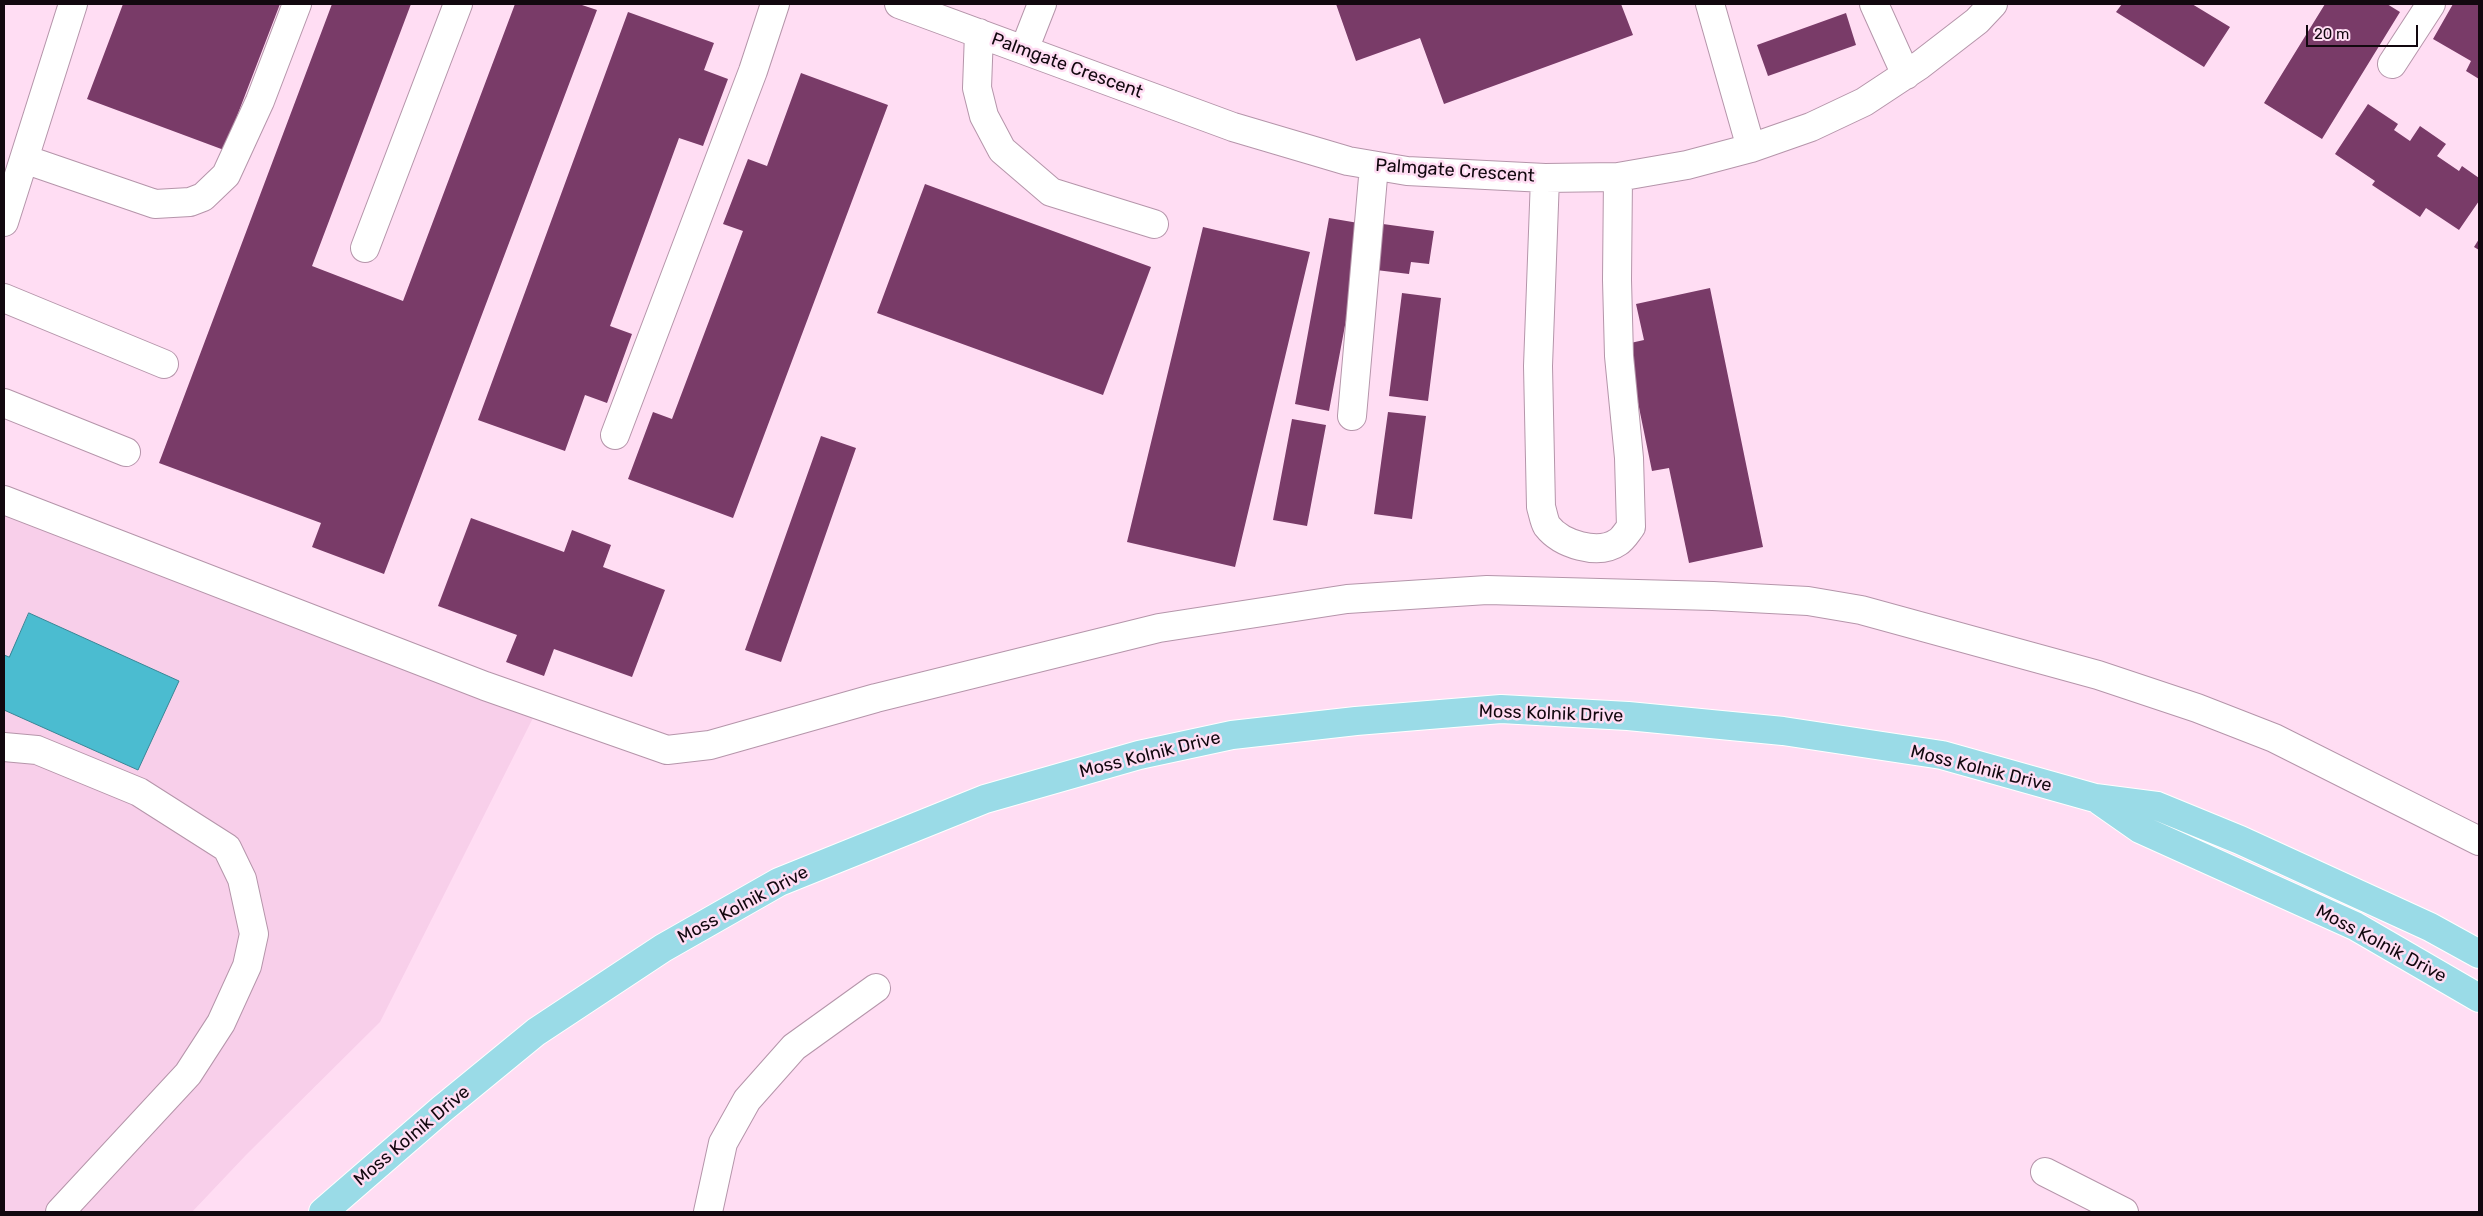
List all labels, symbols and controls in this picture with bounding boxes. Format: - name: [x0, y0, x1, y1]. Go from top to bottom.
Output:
- scale bar: [2308, 15, 2420, 47]
- text: 20 m: [2314, 25, 2349, 43]
- street label: Palmgate Crescent: [988, 29, 1146, 103]
- street label: Palmgate Crescent: [1375, 155, 1535, 187]
- street label: Moss Kolnik Drive: [1478, 701, 1624, 727]
- street label: Moss Kolnik Drive: [1077, 727, 1223, 783]
- street label: Moss Kolnik Drive: [1908, 741, 2054, 797]
- street label: Moss Kolnik Drive: [674, 862, 812, 948]
- street label: Moss Kolnik Drive: [2312, 901, 2450, 987]
- street label: Moss Kolnik Drive: [350, 1081, 474, 1191]

